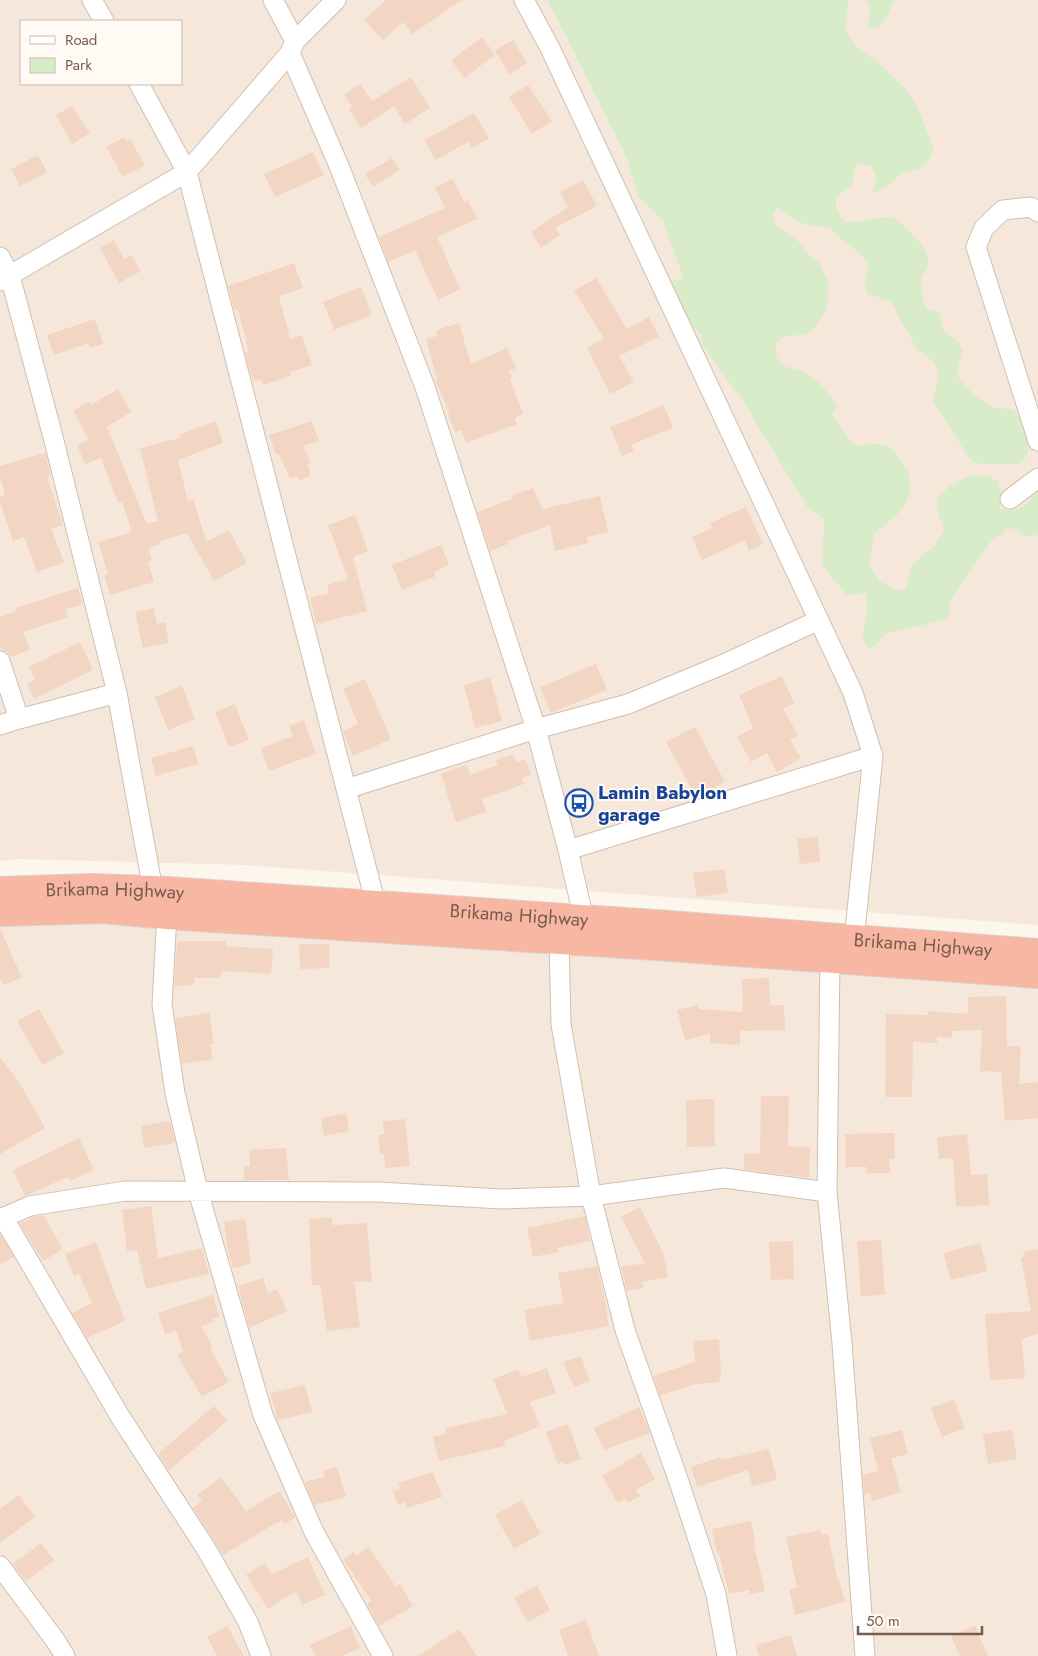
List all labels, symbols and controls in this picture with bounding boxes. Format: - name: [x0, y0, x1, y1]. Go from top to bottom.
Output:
- legend: [20, 20, 182, 85]
- text: Road: [65, 29, 97, 51]
- text: Park: [65, 54, 92, 76]
- place label: Lamin Babylon garage: [598, 779, 727, 828]
- bus stop icon: Lamin Babylon garage: [564, 788, 594, 818]
- street label: Brikama Highway: [45, 874, 186, 906]
- street label: Brikama Highway: [449, 897, 590, 933]
- street label: Brikama Highway: [853, 926, 994, 963]
- scale bar: [858, 1604, 982, 1636]
- text: 50 m: [866, 1610, 900, 1632]

